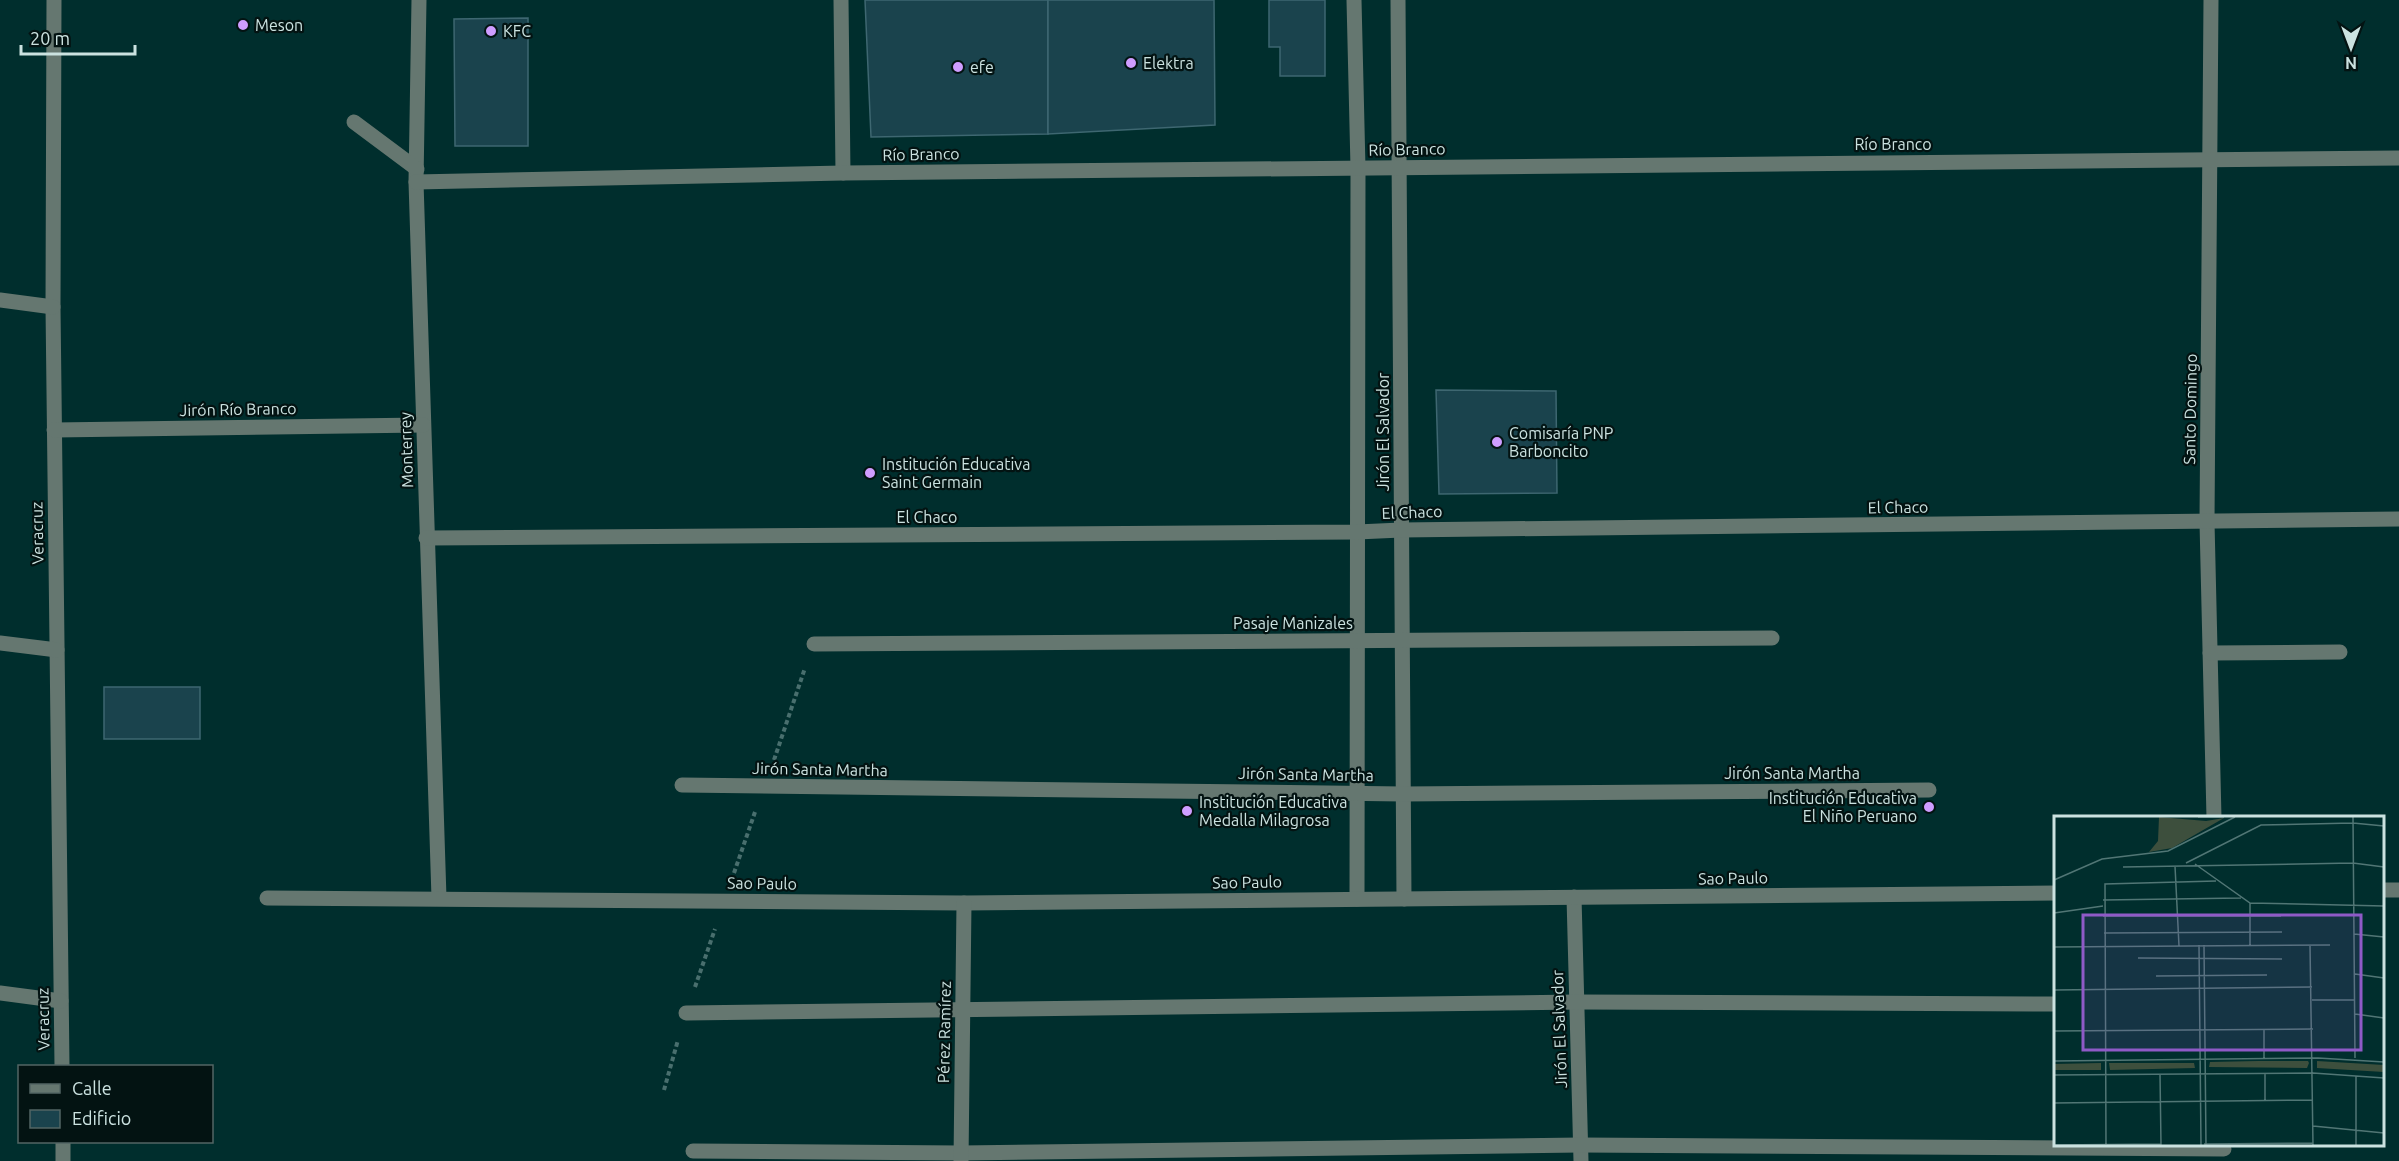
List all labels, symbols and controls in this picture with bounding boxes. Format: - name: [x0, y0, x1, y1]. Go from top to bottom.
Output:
- place label: Meson: [255, 16, 303, 34]
- scale bar: [21, 18, 135, 56]
- marker: Meson: [236, 18, 250, 32]
- north arrow: [2321, 18, 2381, 78]
- place label: KFC: [503, 22, 531, 40]
- marker: KFC: [484, 24, 498, 38]
- text: 20 m: [30, 28, 70, 48]
- place label: Elektra: [1143, 54, 1194, 72]
- text: N: [2345, 54, 2357, 72]
- marker: Elektra: [1124, 56, 1138, 70]
- place label: efe: [970, 58, 994, 76]
- marker: efe: [951, 60, 965, 74]
- street label: Río Branco: [1854, 135, 1932, 153]
- street label: Río Branco: [1368, 139, 1446, 159]
- street label: Río Branco: [882, 144, 960, 164]
- street label: Santo Domingo: [2180, 353, 2200, 465]
- street label: Jirón El Salvador: [1374, 373, 1392, 491]
- street label: Jirón Río Branco: [179, 399, 297, 419]
- street label: Monterrey: [396, 411, 416, 488]
- place label: Comisaría PNP Barboncito: [1509, 424, 1613, 460]
- marker: Comisaría PNP Barboncito: [1490, 435, 1504, 449]
- place label: Institución Educativa Saint Germain: [882, 455, 1030, 491]
- marker: Institución Educativa Saint Germain: [863, 466, 877, 480]
- street label: El Chaco: [1867, 497, 1929, 517]
- street label: Veracruz: [27, 501, 47, 565]
- street label: El Chaco: [1381, 502, 1443, 522]
- street label: El Chaco: [897, 508, 957, 526]
- street label: Pasaje Manizales: [1233, 614, 1353, 632]
- street label: Jirón Santa Martha: [752, 759, 888, 779]
- street label: Jirón Santa Martha: [1238, 764, 1374, 784]
- street label: Jirón Santa Martha: [1724, 764, 1860, 782]
- place label: Institución Educativa El Niño Peruano: [1769, 789, 1917, 825]
- place label: Institución Educativa Medalla Milagrosa: [1199, 793, 1347, 829]
- marker: Institución Educativa El Niño Peruano: [1922, 800, 1936, 814]
- marker: Institución Educativa Medalla Milagrosa: [1180, 804, 1194, 818]
- inset map: [2054, 816, 2384, 1146]
- street label: Sao Paulo: [1698, 868, 1768, 888]
- street label: Sao Paulo: [1212, 872, 1282, 892]
- street label: Sao Paulo: [727, 873, 797, 893]
- street label: Jirón El Salvador: [1548, 970, 1570, 1088]
- street label: Pérez Ramírez: [934, 981, 954, 1083]
- street label: Veracruz: [33, 987, 53, 1051]
- legend: [18, 1065, 213, 1143]
- text: Calle: [72, 1078, 112, 1098]
- text: Edificio: [72, 1108, 131, 1128]

